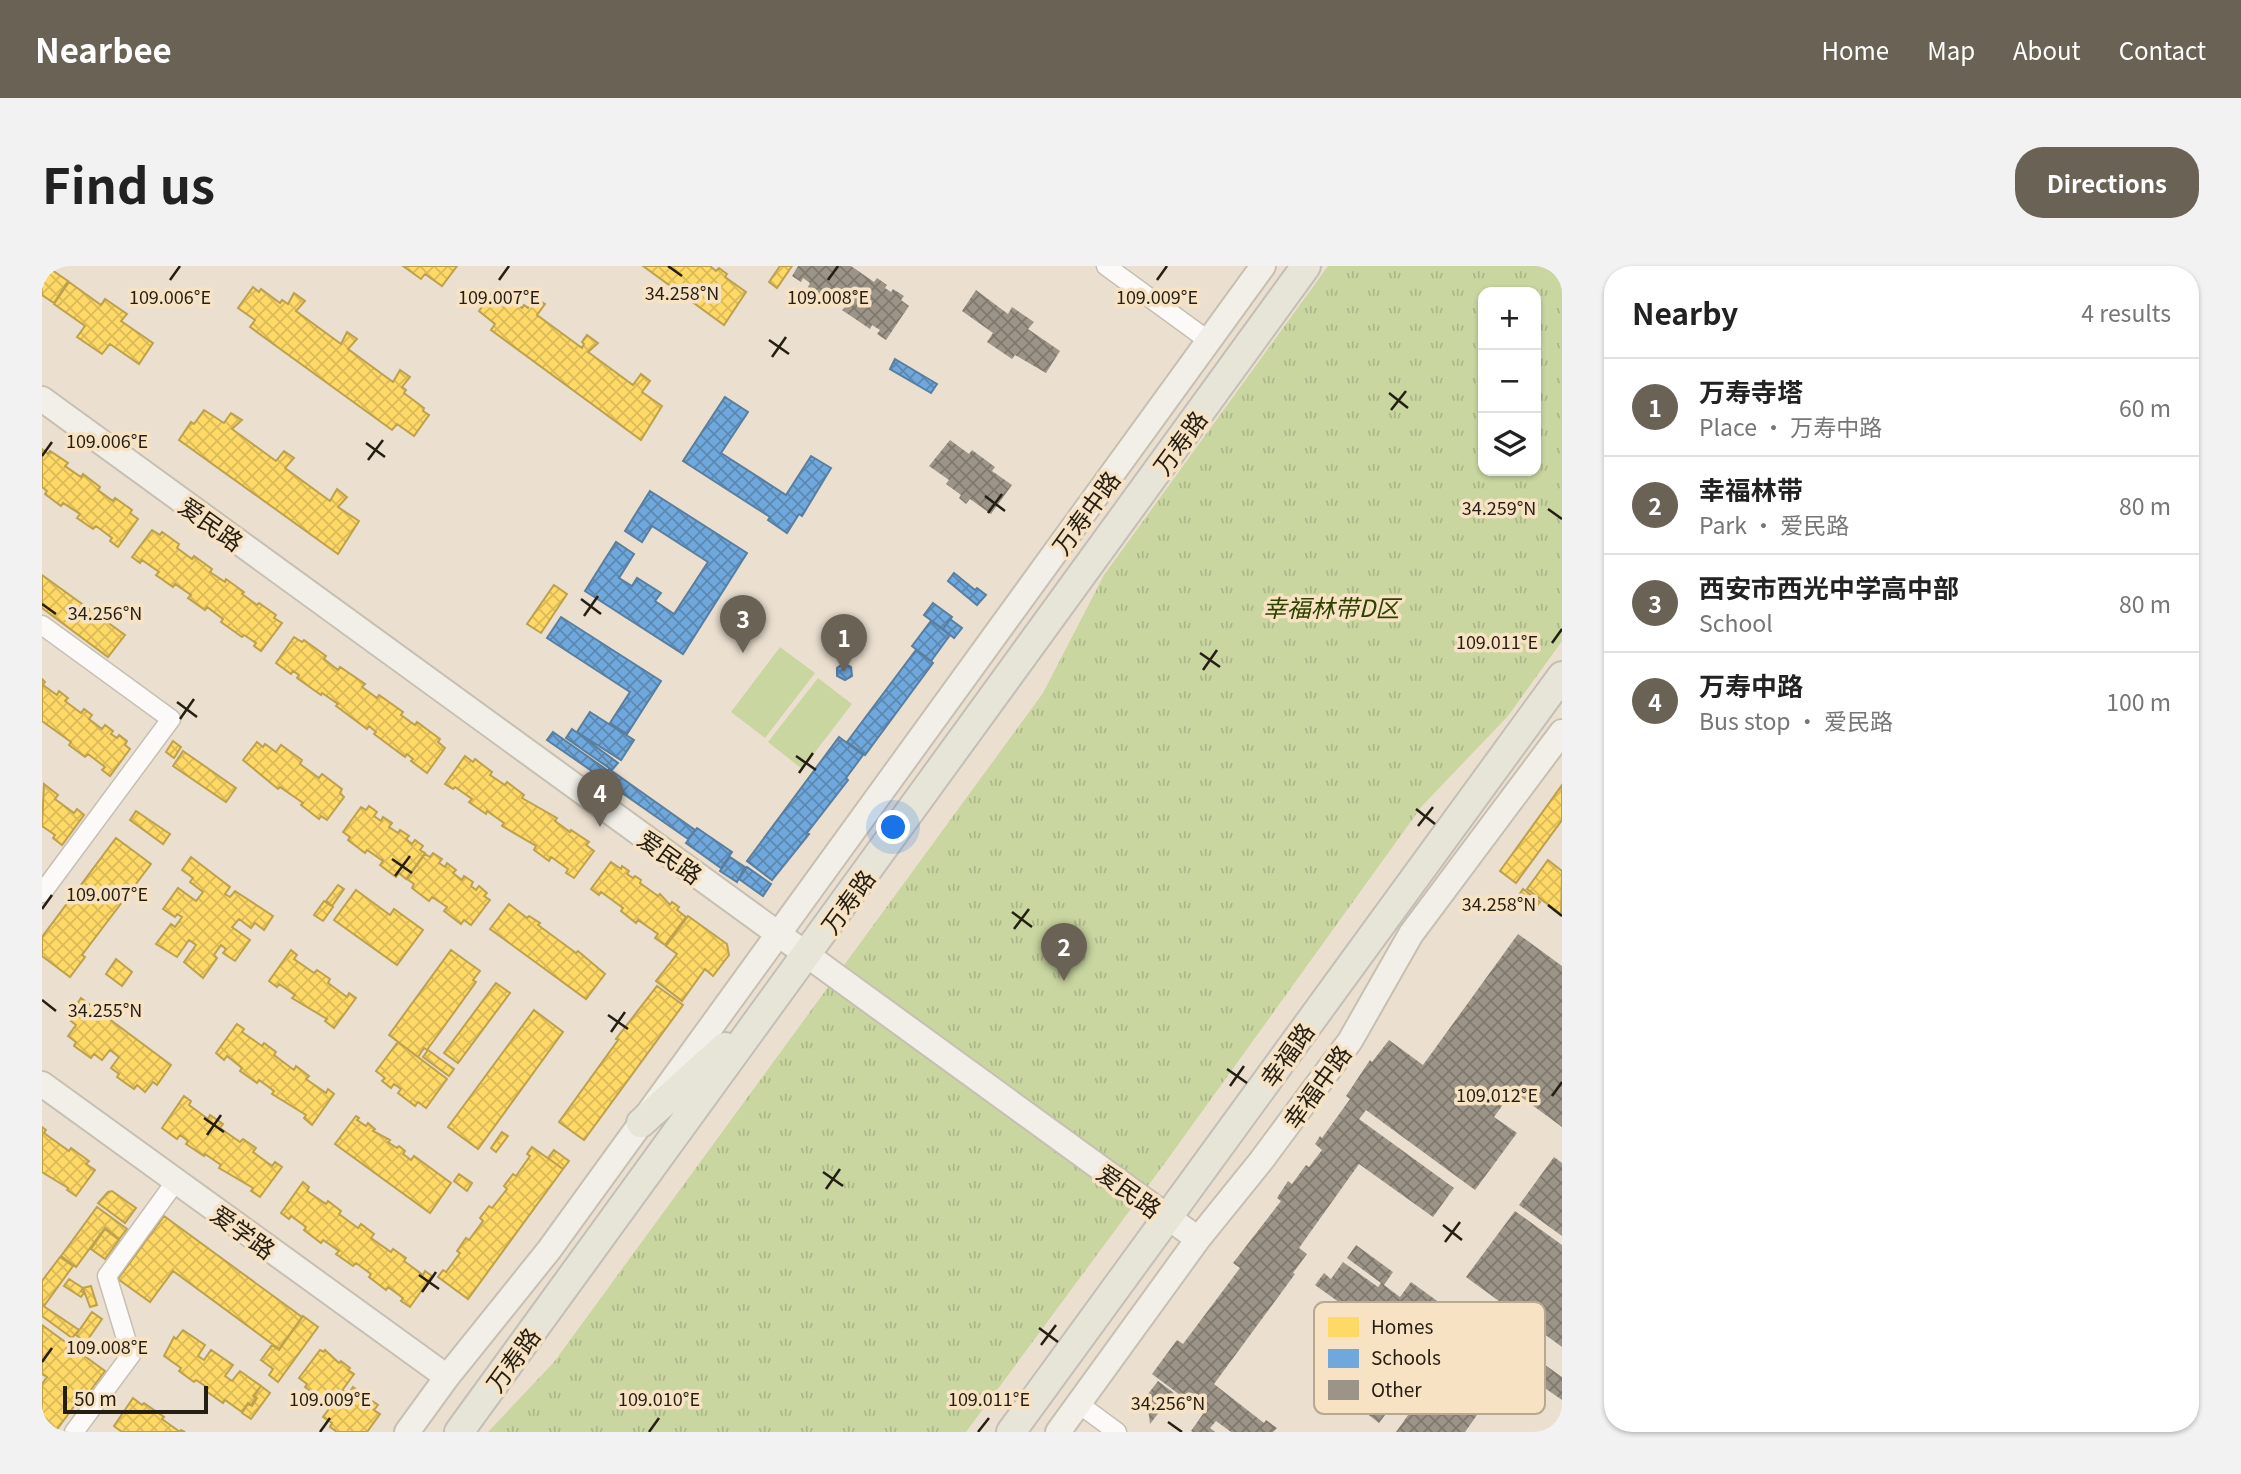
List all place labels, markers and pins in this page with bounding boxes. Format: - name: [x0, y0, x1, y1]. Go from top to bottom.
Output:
- pin: 3: [720, 595, 766, 653]
- pin: 1: [821, 614, 867, 672]
- pin: 4: [577, 769, 623, 827]
- pin: 2: [1041, 923, 1087, 981]

